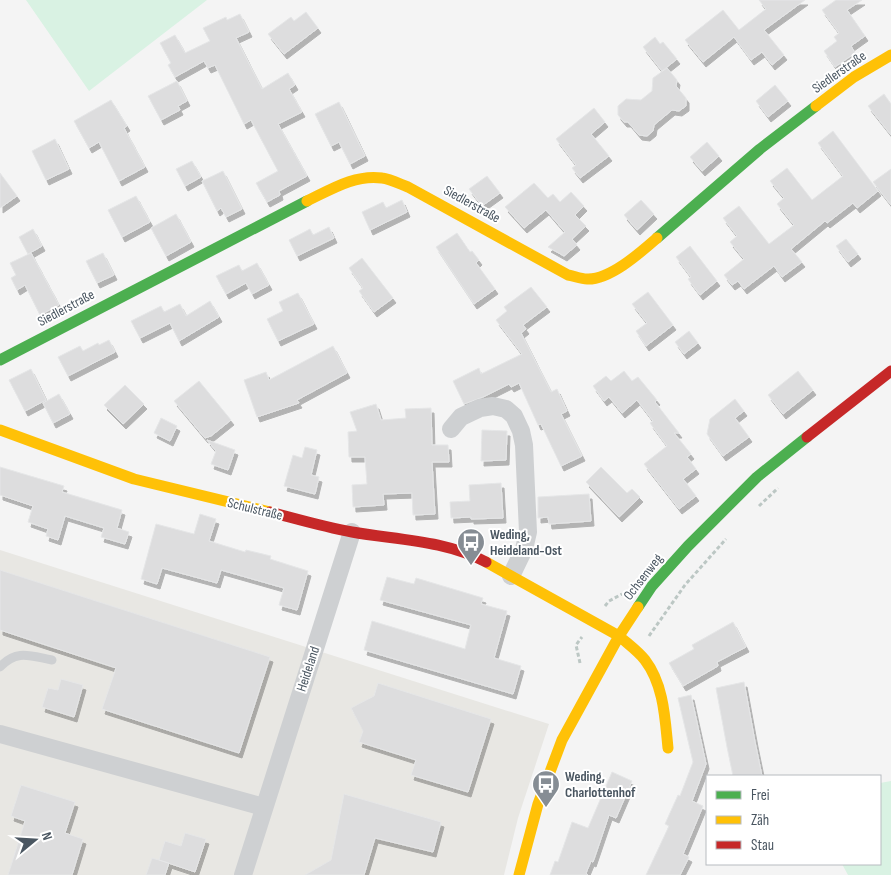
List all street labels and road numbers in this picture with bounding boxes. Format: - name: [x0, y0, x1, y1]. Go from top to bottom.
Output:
- street label: Siedlerstraße: [809, 47, 869, 97]
- street label: Siedlerstraße: [441, 182, 503, 226]
- street label: Siedlerstraße: [35, 286, 97, 330]
- street label: Schulstraße: [226, 494, 284, 524]
- street label: Ochsenweg: [620, 550, 667, 604]
- street label: Heideland: [293, 644, 323, 694]

